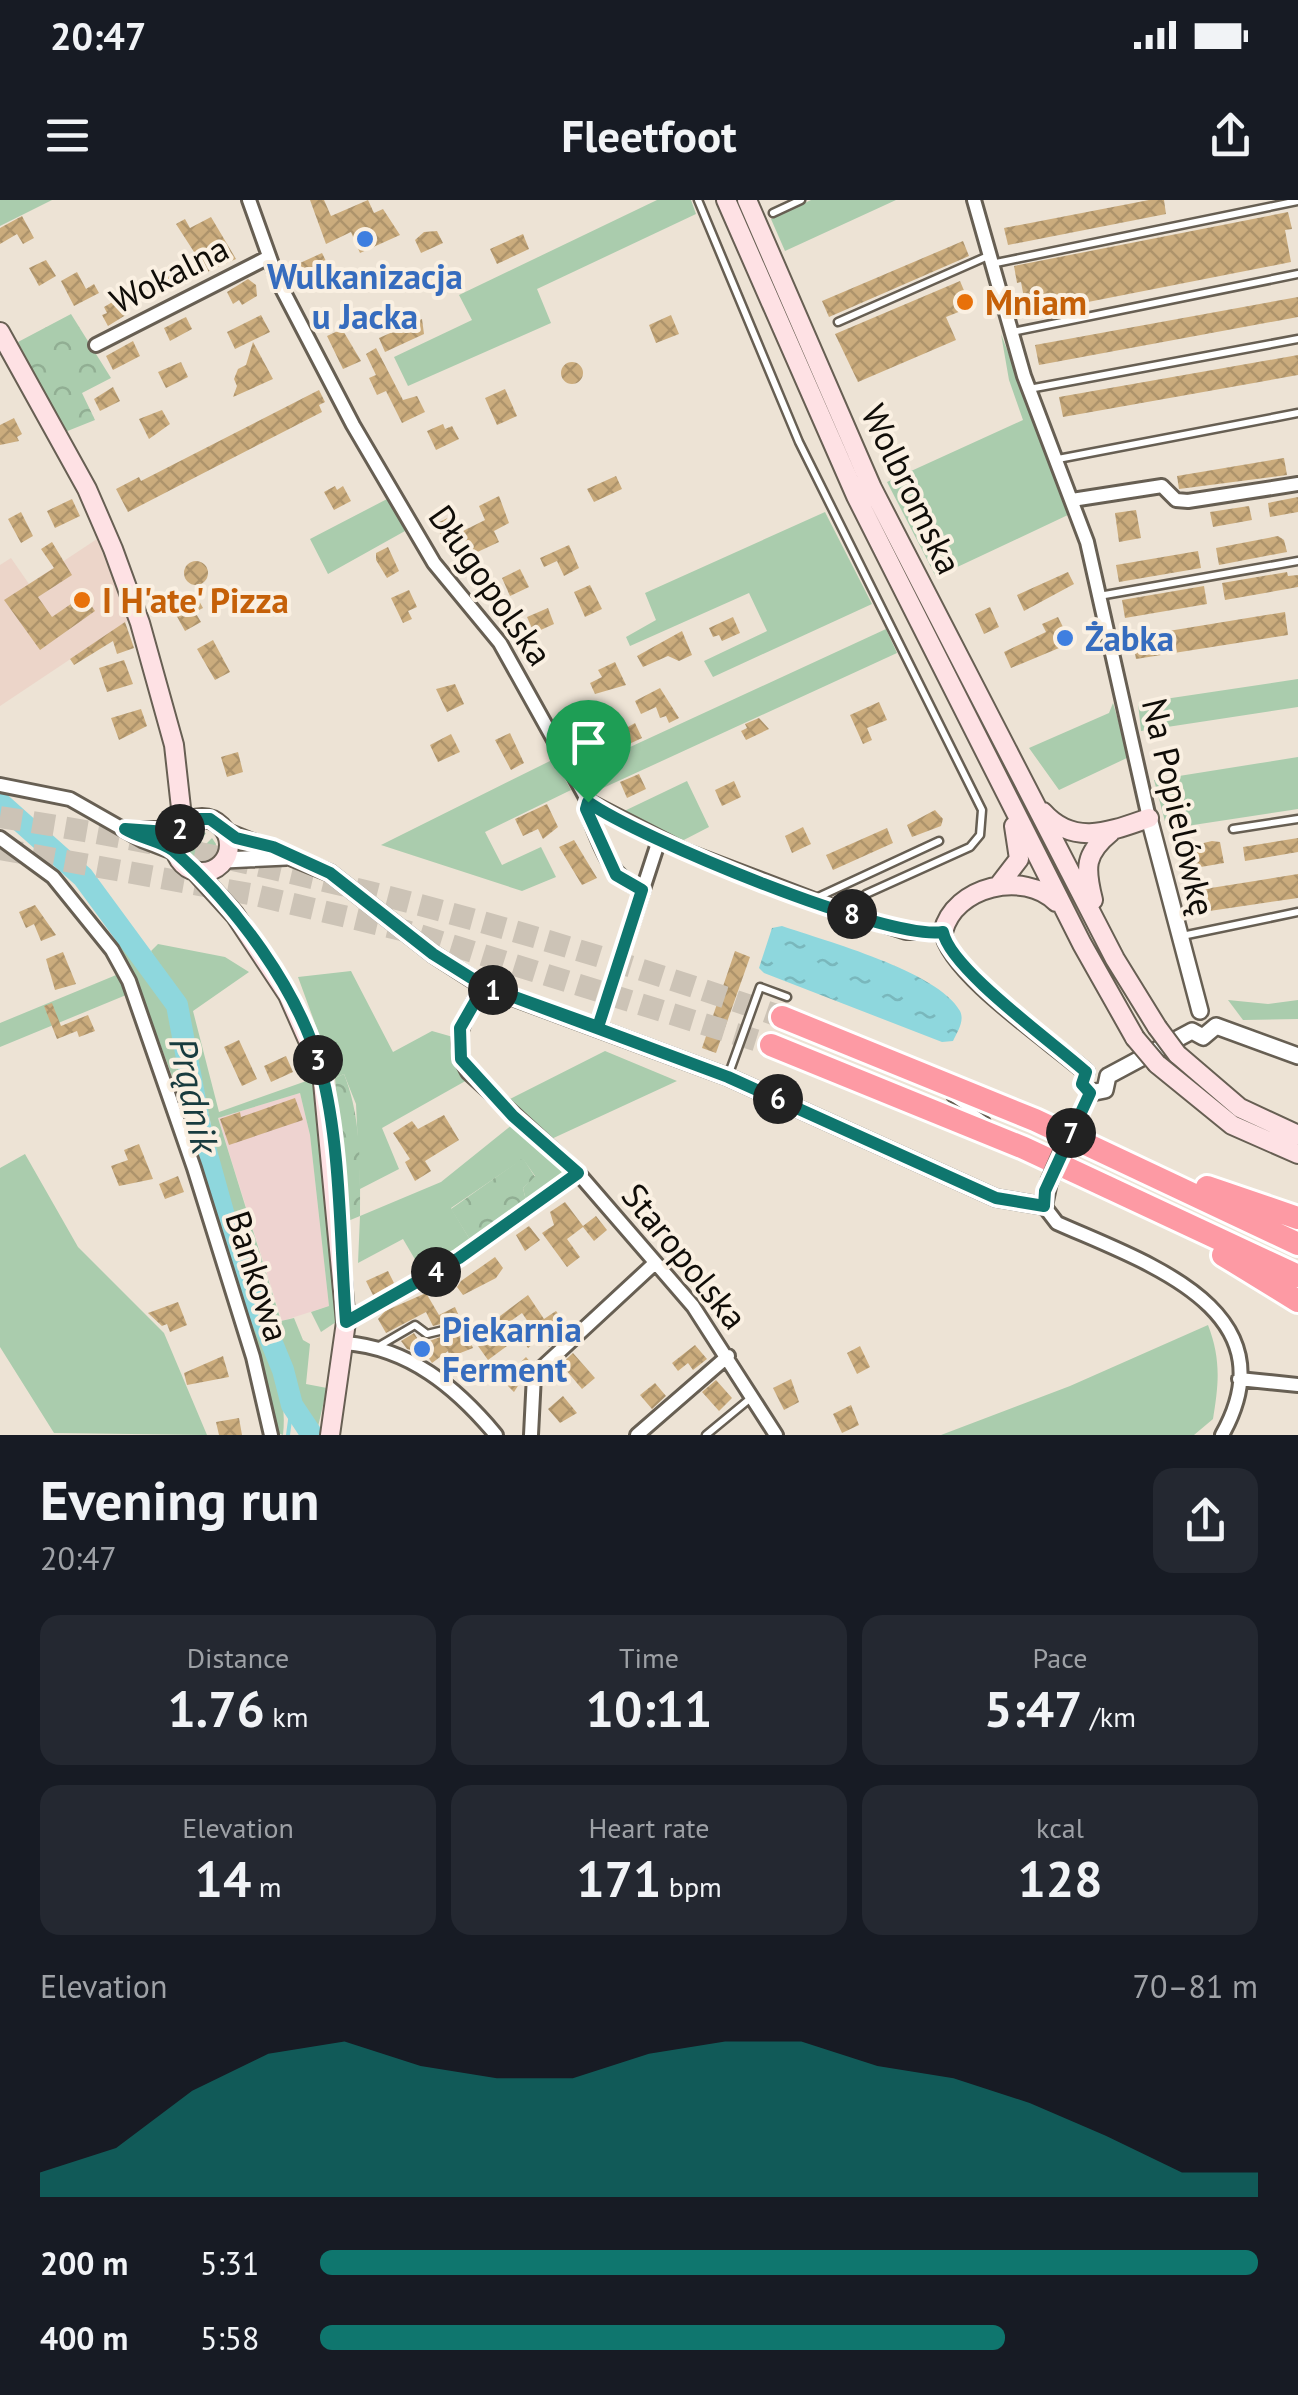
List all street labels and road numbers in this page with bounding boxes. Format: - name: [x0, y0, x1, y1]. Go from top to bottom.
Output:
- street label: Wokalna: [102, 225, 236, 323]
- street label: Wolbromska: [851, 397, 973, 581]
- street label: Długopolska: [419, 495, 563, 675]
- street label: Na Popielówkę: [1132, 694, 1226, 920]
- street label: Staropolska: [612, 1173, 758, 1339]
- street label: Bankowa: [215, 1205, 301, 1347]

